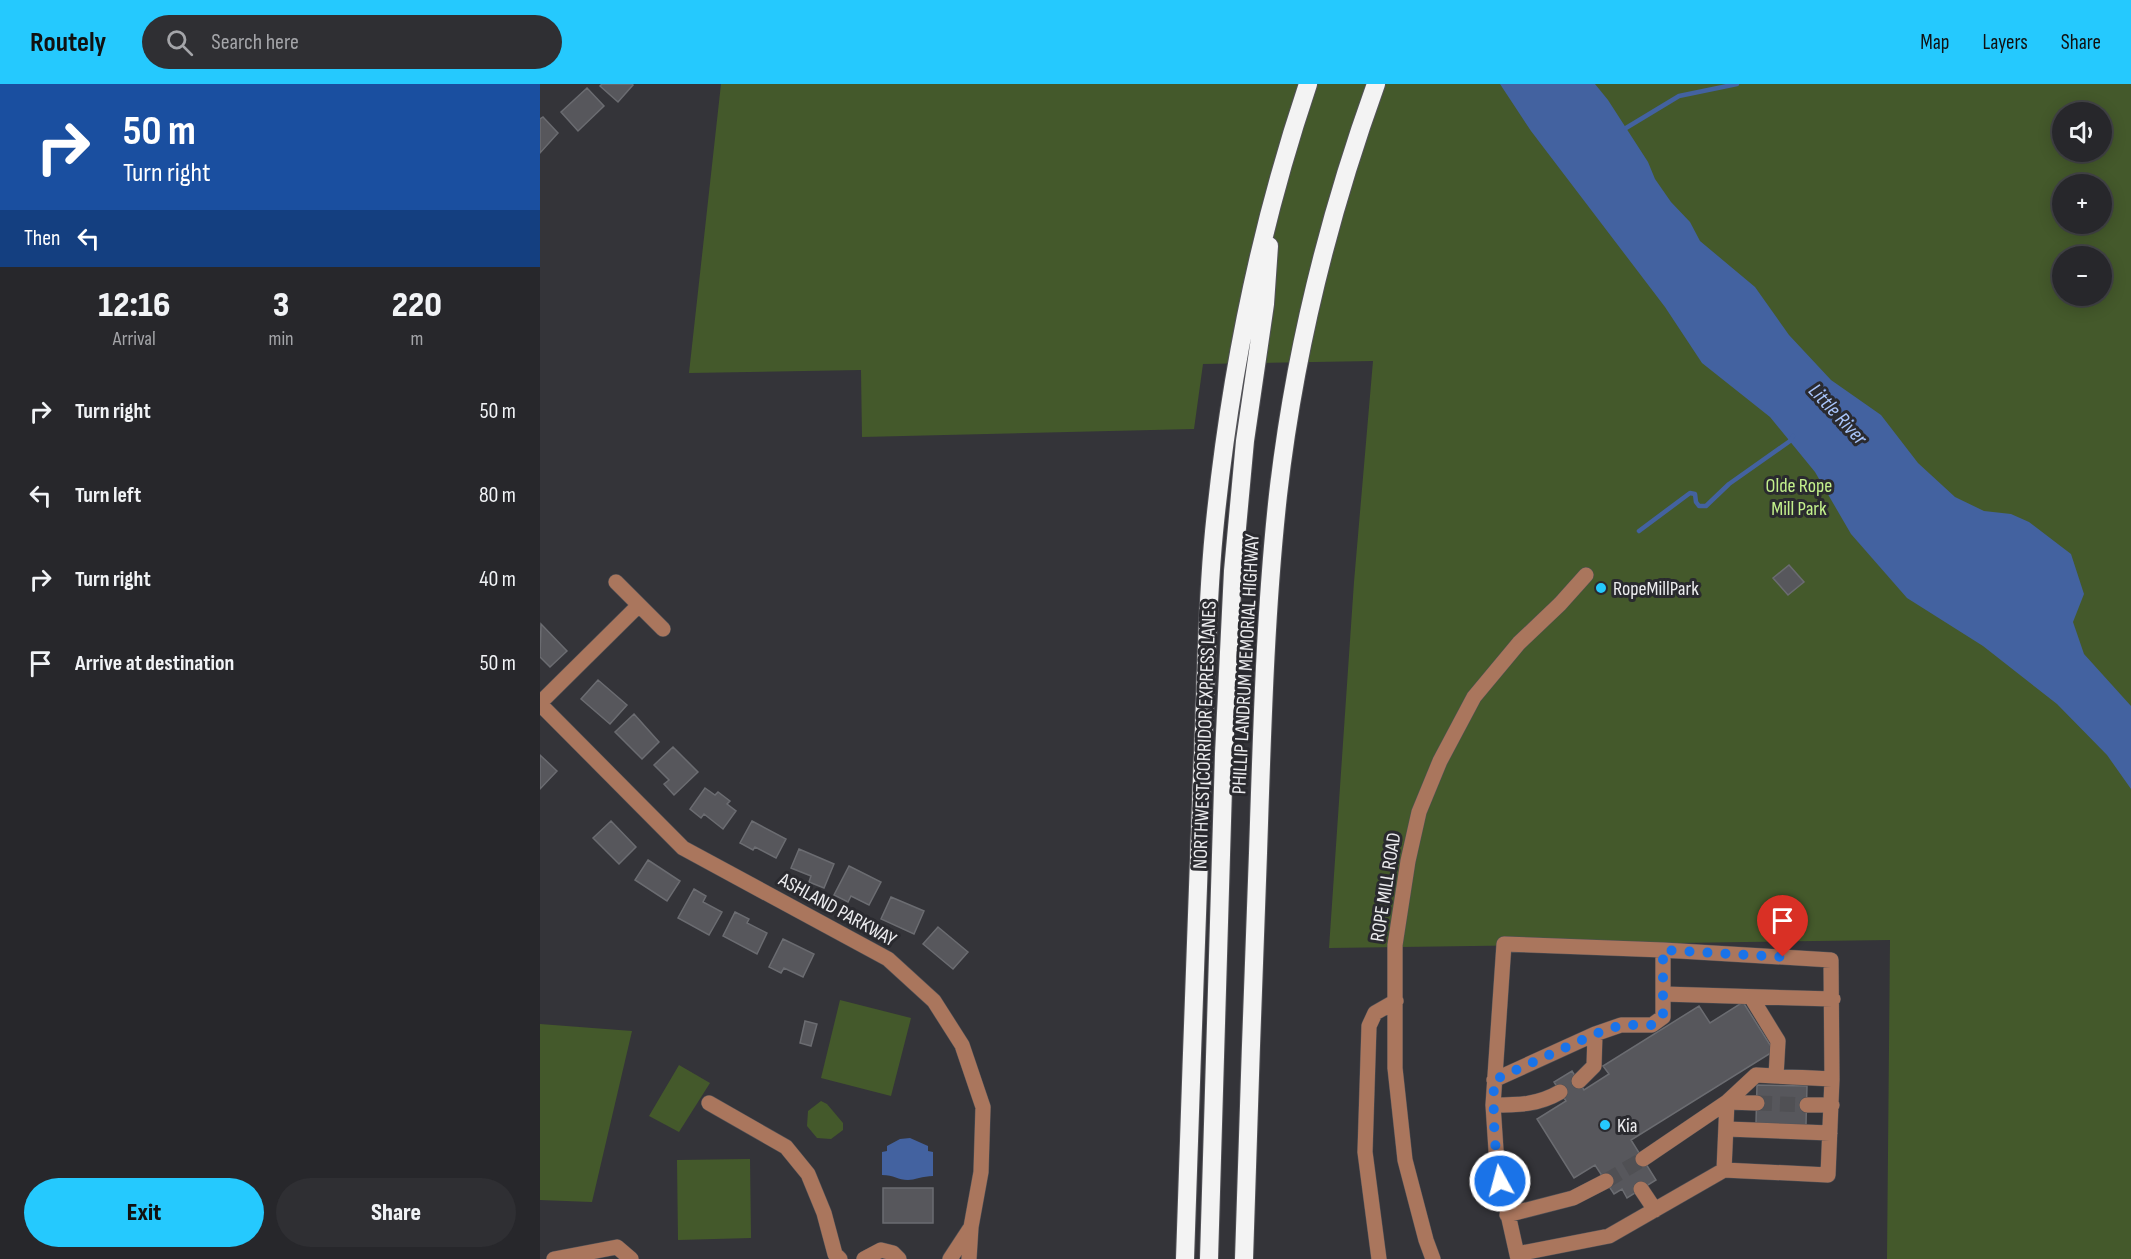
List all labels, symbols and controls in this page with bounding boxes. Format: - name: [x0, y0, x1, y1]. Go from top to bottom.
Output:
- search box: [142, 15, 562, 69]
- text: Routely: [30, 26, 106, 59]
- icon: search: [163, 26, 196, 59]
- text: Search here: [211, 29, 299, 56]
- text: Map: [1920, 30, 1949, 55]
- text: Layers: [1982, 30, 2028, 55]
- text: Share: [2061, 30, 2101, 55]
- map controls: [2052, 102, 2112, 306]
- button: sound: [2052, 102, 2112, 162]
- text: 50 m: [123, 106, 196, 157]
- icon: right: [24, 108, 102, 186]
- text: Turn right: [123, 157, 210, 189]
- button: +: [2052, 174, 2112, 234]
- icon: left: [72, 222, 105, 255]
- text: Then: [24, 225, 60, 252]
- button: −: [2052, 246, 2112, 306]
- text: 12:16: [98, 284, 170, 327]
- text: 3: [273, 284, 289, 327]
- text: 220: [392, 284, 442, 327]
- text: Arrival: [113, 327, 156, 351]
- text: min: [269, 327, 294, 351]
- text: m: [410, 327, 423, 351]
- water label: Little River: [1803, 379, 1873, 451]
- icon: right: [24, 395, 57, 428]
- text: Turn right: [75, 398, 151, 425]
- text: 50 m: [480, 398, 516, 425]
- park label: Olde Rope Mill Park: [1766, 474, 1832, 521]
- icon: left: [24, 479, 57, 512]
- text: Turn left: [75, 482, 141, 509]
- text: 80 m: [479, 482, 516, 509]
- street label: PHILLIP LANDRUM MEMORIAL HIGHWAY: [1227, 533, 1265, 795]
- icon: right: [24, 563, 57, 596]
- text: Turn right: [75, 566, 151, 593]
- text: 40 m: [479, 566, 516, 593]
- place label: RopeMillPark: [1613, 577, 1699, 601]
- marker: RopeMillPark: [1594, 581, 1608, 595]
- street label: NORTHWEST CORRIDOR EXPRESS LANES: [1188, 601, 1222, 869]
- icon: arrive: [24, 647, 57, 680]
- text: Arrive at destination: [75, 650, 234, 677]
- text: 50 m: [480, 650, 516, 677]
- street label: ROPE MILL ROAD: [1366, 831, 1406, 943]
- street label: ASHLAND PARKWAY: [774, 867, 901, 952]
- pin: [1757, 895, 1808, 957]
- icon: arrive: [1766, 904, 1799, 937]
- place label: Kia: [1617, 1114, 1638, 1138]
- marker: Kia: [1598, 1118, 1612, 1132]
- position arrow: [1468, 1149, 1532, 1213]
- button: Exit: [24, 1178, 264, 1247]
- button: Share: [276, 1178, 516, 1247]

